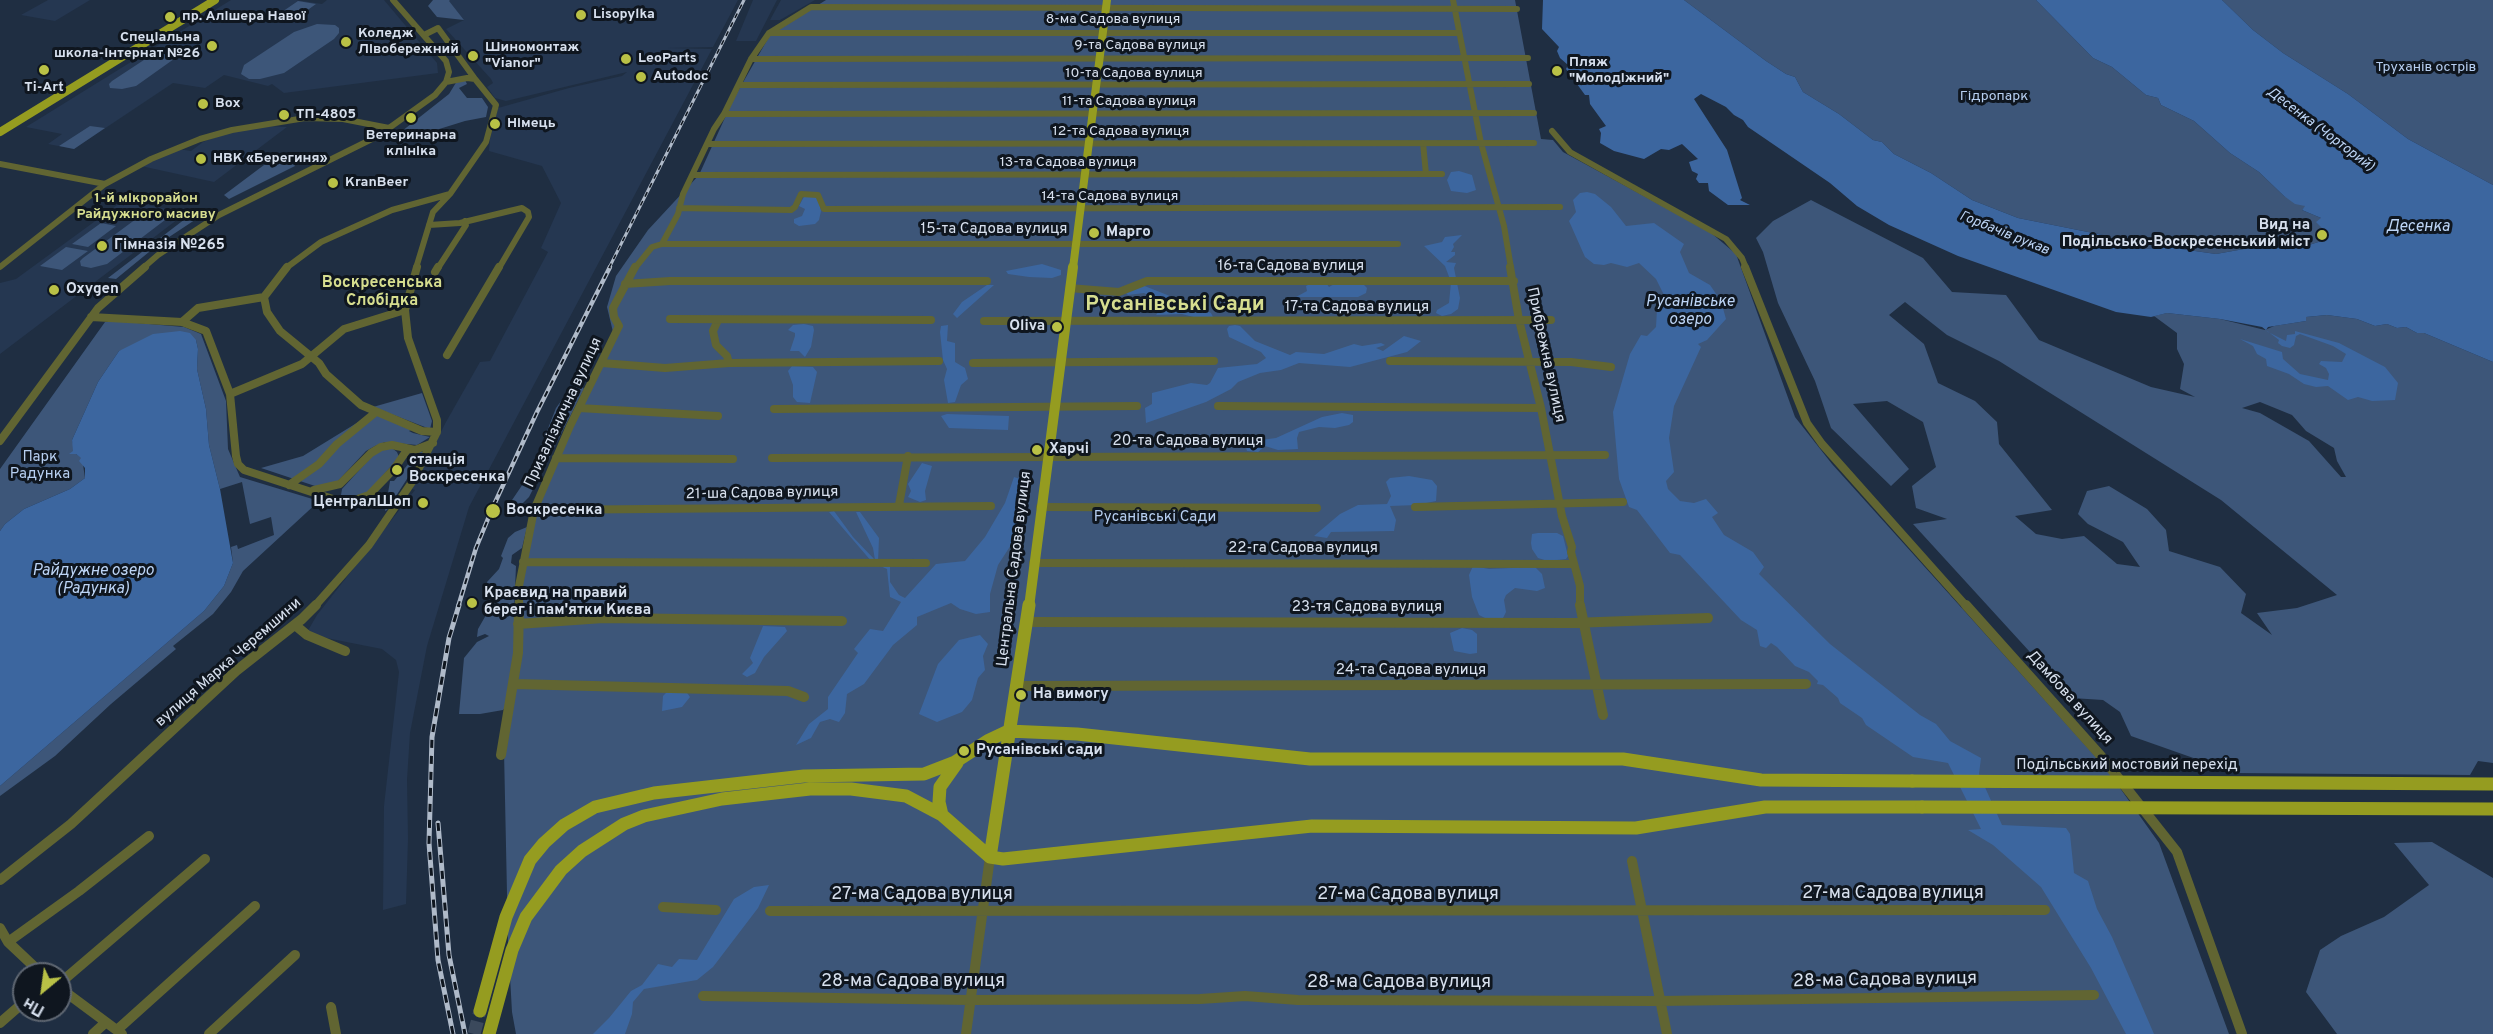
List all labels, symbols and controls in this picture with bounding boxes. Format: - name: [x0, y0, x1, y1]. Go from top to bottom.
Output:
- place label: Lisopylka: [593, 7, 655, 23]
- marker: Lisopylka: [574, 8, 588, 22]
- place label: пр. Алішера Навої: [182, 9, 306, 25]
- marker: пр. Алішера Навої: [163, 10, 177, 24]
- street label: 8-ма Садова вулиця: [1046, 12, 1180, 28]
- place label: Коледж Лівобережний: [358, 26, 459, 58]
- place label: Спеціальна школа-інтернат №26: [54, 30, 200, 62]
- marker: Коледж Лівобережний: [339, 35, 353, 49]
- street label: 9-та Садова вулиця: [1074, 38, 1206, 54]
- marker: Спеціальна школа-інтернат №26: [205, 39, 219, 53]
- place label: Шиномонтаж "Vianor": [485, 40, 579, 72]
- marker: Шиномонтаж "Vianor": [466, 49, 480, 63]
- place label: LeoParts: [638, 51, 697, 67]
- marker: LeoParts: [619, 52, 633, 66]
- place label: Пляж "Молодіжний": [1569, 55, 1669, 88]
- park label: Труханів острів: [2376, 60, 2476, 76]
- marker: Ti-Art: [37, 63, 51, 77]
- marker: Пляж "Молодіжний": [1550, 64, 1564, 78]
- street label: 10-та Садова вулиця: [1065, 66, 1203, 82]
- place label: Autodoc: [653, 69, 708, 85]
- marker: Autodoc: [634, 70, 648, 84]
- place label: Ti-Art: [24, 80, 64, 96]
- water label: Десенка (Чорторий): [2263, 84, 2377, 176]
- park label: Гідропарк: [1960, 89, 2028, 105]
- street label: 11-та Садова вулиця: [1062, 94, 1196, 110]
- place label: Box: [215, 96, 240, 112]
- marker: Box: [196, 97, 210, 111]
- place label: ТП-4805: [296, 107, 356, 123]
- marker: ТП-4805: [277, 108, 291, 122]
- marker: Ветеринарна клініка: [404, 111, 418, 125]
- place label: Німець: [507, 116, 556, 132]
- marker: Німець: [488, 117, 502, 131]
- street label: 12-та Садова вулиця: [1053, 124, 1189, 140]
- place label: Ветеринарна клініка: [366, 128, 456, 160]
- place label: НВК «Берегиня»: [213, 151, 328, 167]
- marker: НВК «Берегиня»: [194, 152, 208, 166]
- street label: 13-та Садова вулиця: [1000, 155, 1136, 171]
- place label: KranBeer: [345, 175, 408, 191]
- marker: KranBeer: [326, 176, 340, 190]
- street label: 14-та Садова вулиця: [1042, 189, 1178, 205]
- district label: 1-й мікрорайон Райдужного масиву: [76, 191, 216, 224]
- water label: Горбачів рукав: [1957, 208, 2051, 260]
- place label: Вид на Подільсько-Воскресенський міст: [2062, 217, 2310, 252]
- water label: Десенка: [2386, 218, 2450, 238]
- street label: 15-та Садова вулиця: [921, 221, 1067, 239]
- place label: Марго: [1106, 224, 1151, 242]
- marker: Марго: [1087, 226, 1101, 240]
- marker: Вид на Подільсько-Воскресенський міст: [2315, 228, 2329, 242]
- place label: Гімназія №265: [114, 237, 225, 255]
- marker: Гімназія №265: [95, 239, 109, 253]
- street label: 16-та Садова вулиця: [1218, 258, 1364, 276]
- district label: Воскресенська Слобідка: [322, 274, 442, 312]
- place label: Oxygen: [66, 281, 119, 299]
- marker: Oxygen: [47, 283, 61, 297]
- street label: Прибрежна вулиця: [1522, 286, 1568, 424]
- district label: Русанівські Сади: [1085, 293, 1265, 319]
- water label: Русанівське озеро: [1646, 293, 1734, 331]
- street label: 17-та Садова вулиця: [1285, 299, 1429, 317]
- place label: Oliva: [1009, 318, 1045, 336]
- marker: Oliva: [1050, 320, 1064, 334]
- street label: Призалізнична вулиця: [521, 335, 607, 491]
- street label: 20-та Садова вулиця: [1113, 433, 1263, 451]
- place label: Харчі: [1049, 441, 1089, 459]
- marker: Харчі: [1030, 443, 1044, 457]
- park label: Парк Радунка: [10, 449, 70, 484]
- place label: станція Воскресенка: [409, 452, 505, 487]
- marker: станція Воскресенка: [390, 463, 404, 477]
- street label: Центральна Садова вулиця: [994, 470, 1036, 668]
- street label: 21-ша Садова вулиця: [685, 484, 839, 504]
- place label: ЦентралШоп: [313, 494, 411, 512]
- marker: ЦентралШоп: [416, 496, 430, 510]
- marker: Воскресенка: [484, 502, 502, 520]
- place label: Воскресенка: [506, 502, 602, 520]
- park label: Русанівські Сади: [1094, 509, 1216, 527]
- street label: 22-га Садова вулиця: [1228, 540, 1378, 558]
- water label: Райдужне озеро (Радунка): [32, 562, 154, 600]
- place label: Краєвид на правий берег і пам'ятки Києва: [484, 585, 651, 620]
- street label: вулиця Марка Черемшини: [152, 595, 306, 731]
- marker: Краєвид на правий берег і пам'ятки Києва: [465, 596, 479, 610]
- street label: 23-тя Садова вулиця: [1292, 599, 1442, 617]
- street label: Дамбова вулиця: [2022, 647, 2116, 749]
- street label: 24-та Садова вулиця: [1336, 662, 1486, 680]
- place label: На вимогу: [1033, 686, 1109, 704]
- marker: На вимогу: [1014, 688, 1028, 702]
- place label: Русанівські сади: [976, 742, 1103, 760]
- marker: Русанівські сади: [957, 744, 971, 758]
- street label: Подільський мостовий перехід: [2016, 757, 2238, 775]
- street label: 27-ма Садова вулиця: [1802, 883, 1984, 905]
- street label: 27-ма Садова вулиця: [831, 884, 1013, 906]
- street label: 27-ма Садова вулиця: [1317, 884, 1499, 906]
- north arrow: [12, 962, 72, 1022]
- street label: 28-ма Садова вулиця: [1793, 969, 1977, 993]
- street label: 28-ма Садова вулиця: [821, 971, 1005, 993]
- street label: 28-ма Садова вулиця: [1307, 972, 1491, 994]
- text: Пн: [20, 992, 49, 1020]

